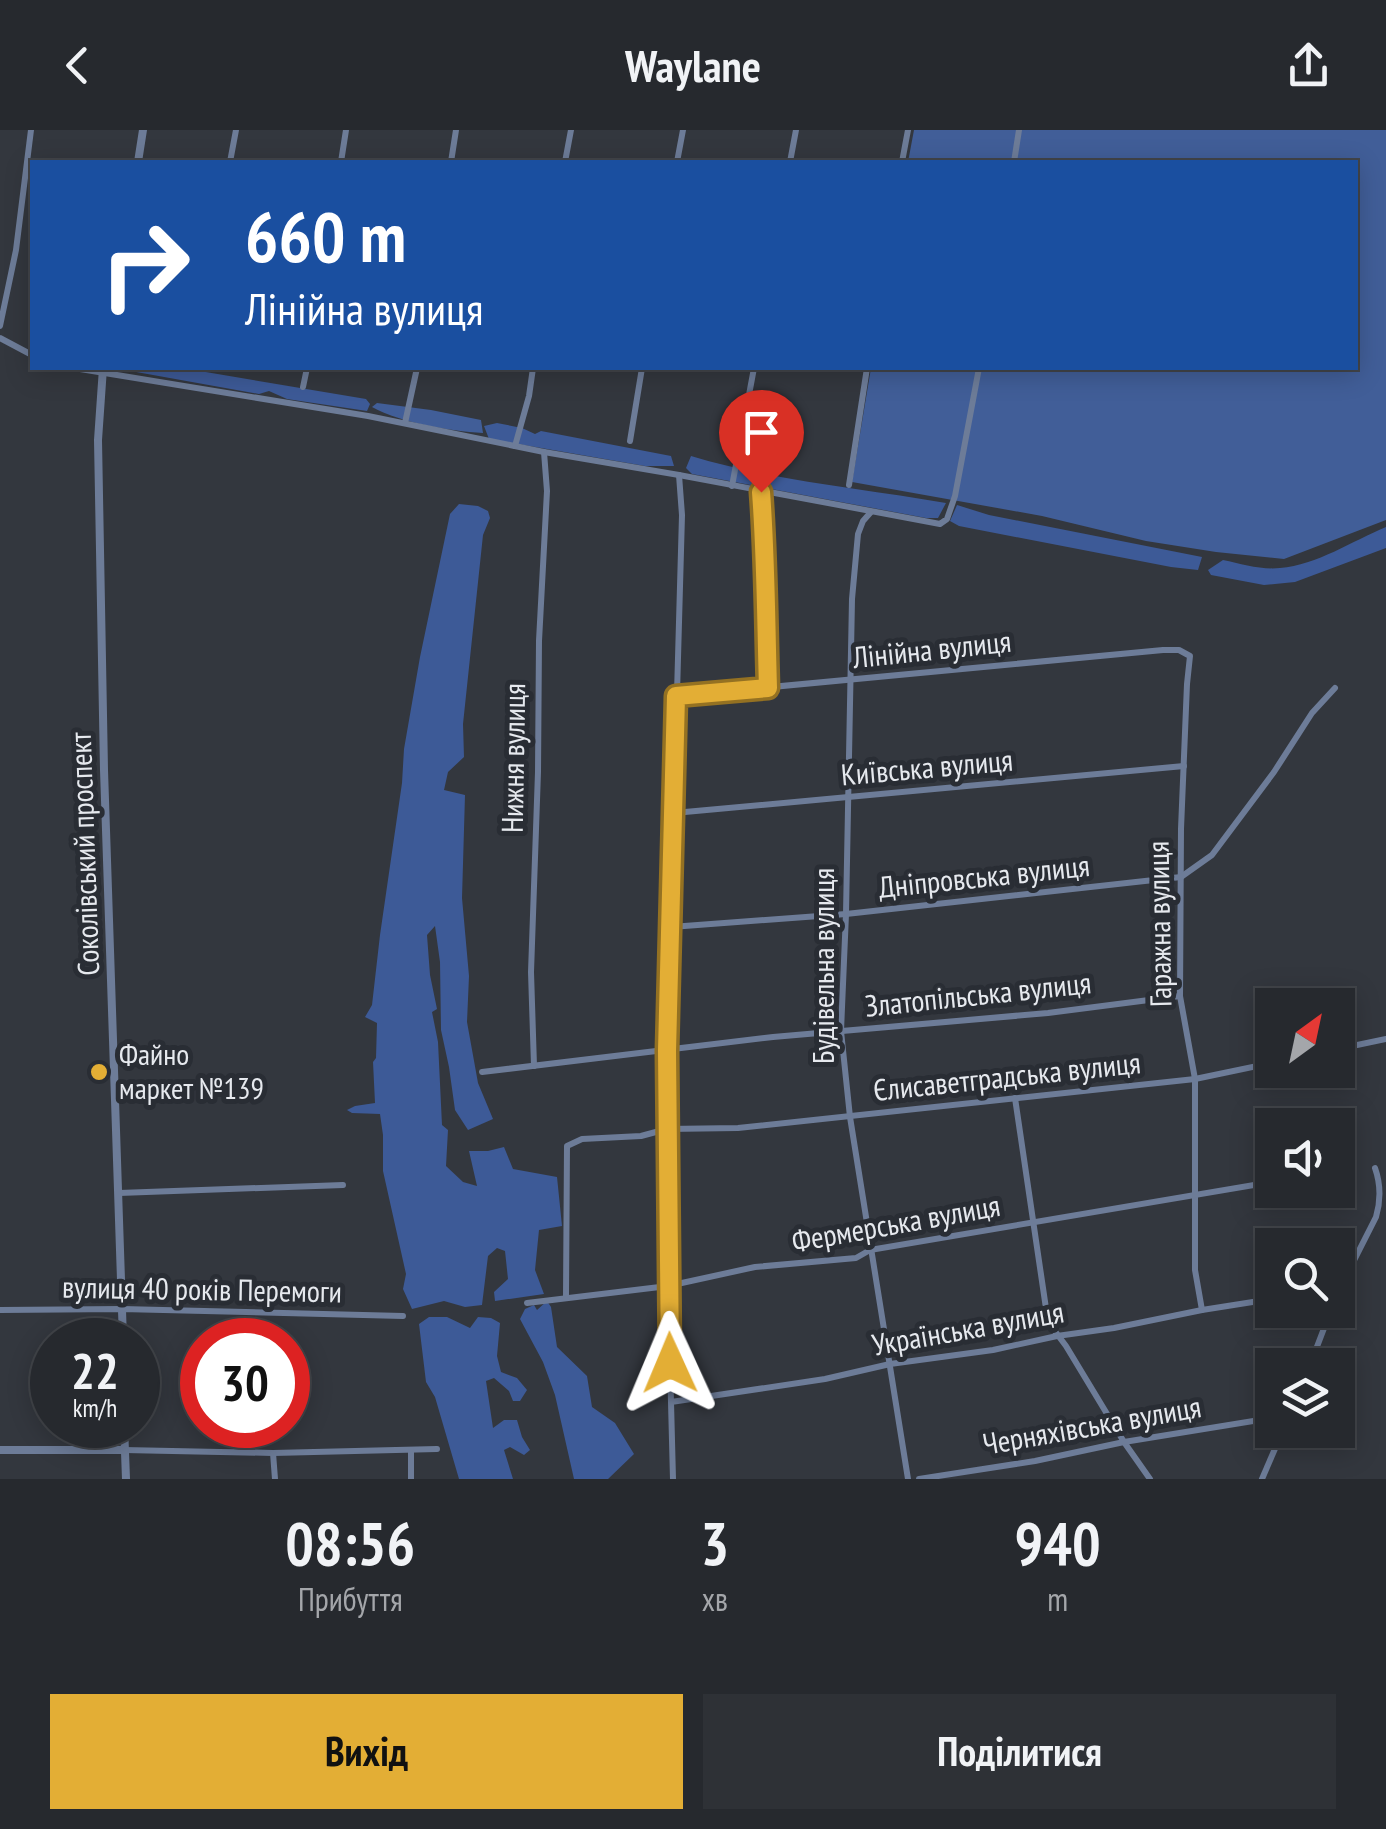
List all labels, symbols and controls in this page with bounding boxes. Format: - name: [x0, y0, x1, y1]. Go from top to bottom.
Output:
- text: Waylane: [625, 36, 761, 94]
- icon: back: [50, 38, 105, 93]
- icon: share: [1281, 38, 1336, 93]
- text: 660 m: [245, 191, 406, 281]
- icon: right: [80, 200, 210, 330]
- text: Лінійна вулиця: [245, 279, 483, 337]
- pin: [719, 390, 804, 493]
- icon: arrive: [734, 405, 789, 460]
- street label: Лінійна вулиця: [850, 621, 1013, 676]
- street label: Нижня вулиця: [492, 683, 533, 833]
- street label: Соколівський проспект: [60, 731, 107, 976]
- street label: Київська вулиця: [839, 740, 1014, 793]
- street label: Гаражна вулиця: [1138, 841, 1179, 1007]
- street label: Дніпровська вулиця: [876, 845, 1091, 906]
- street label: Будівельна вулиця: [803, 868, 842, 1064]
- street label: Златопільська вулиця: [863, 962, 1093, 1025]
- north arrow: [1255, 988, 1355, 1088]
- map controls: [1255, 988, 1355, 1448]
- place label: Файно маркет №139: [119, 1034, 264, 1107]
- street label: Єлисаветградська вулиця: [871, 1042, 1142, 1109]
- marker: Файно маркет №139: [88, 1061, 110, 1083]
- button: sound: [1255, 1108, 1355, 1208]
- street label: Фермерська вулиця: [789, 1185, 1003, 1260]
- button: search: [1255, 1228, 1355, 1328]
- street label: вулиця 40 років Перемоги: [62, 1267, 342, 1310]
- street label: Українська вулиця: [869, 1291, 1067, 1364]
- position arrow: [618, 1311, 722, 1415]
- speed limit sign: 30: [180, 1318, 310, 1448]
- text: 22: [71, 1338, 119, 1403]
- button: layers: [1255, 1348, 1355, 1448]
- street label: Черняхівська вулиця: [980, 1386, 1204, 1463]
- text: km/h: [73, 1392, 117, 1424]
- text: 08:56: [285, 1504, 415, 1582]
- text: 3: [701, 1504, 729, 1582]
- text: 940: [1015, 1504, 1101, 1582]
- text: Прибуття: [298, 1578, 403, 1620]
- text: хв: [702, 1578, 728, 1620]
- text: m: [1047, 1578, 1068, 1620]
- button: Вихід: [50, 1694, 683, 1809]
- button: Поділитися: [703, 1694, 1336, 1809]

